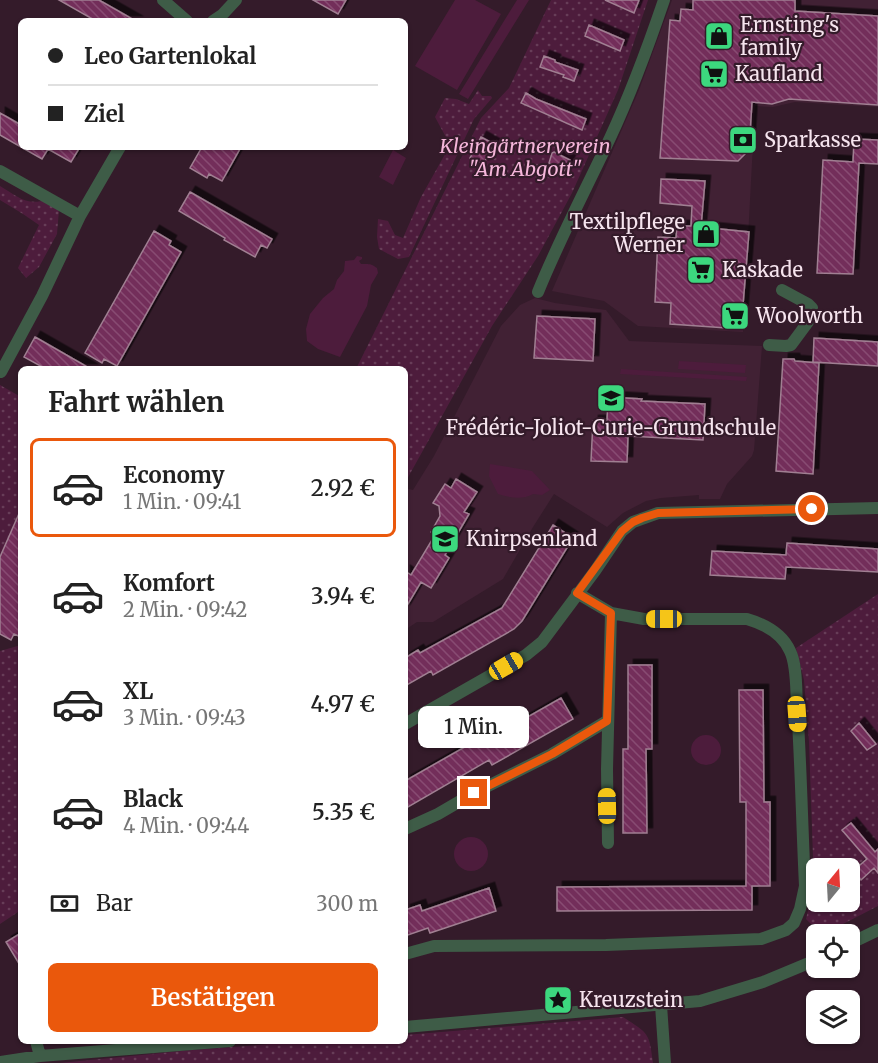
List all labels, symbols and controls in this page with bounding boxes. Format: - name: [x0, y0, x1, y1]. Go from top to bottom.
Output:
- place label: Ernsting's family: [740, 12, 839, 60]
- shop icon: Ernsting's family: [703, 20, 735, 52]
- text: Leo Gartenlokal: [84, 42, 256, 70]
- supermarket icon: Kaufland: [698, 58, 730, 90]
- place label: Kaufland: [735, 61, 823, 86]
- text: Ziel: [84, 100, 125, 128]
- bank icon: Sparkasse: [727, 124, 759, 156]
- place label: Sparkasse: [764, 127, 861, 152]
- park label: Kleingärtnerverein "Am Abgott": [438, 133, 611, 181]
- place label: Textilpflege Werner: [570, 209, 685, 257]
- shop icon: Textilpflege Werner: [690, 218, 722, 250]
- supermarket icon: Kaskade: [685, 254, 717, 286]
- place label: Kaskade: [722, 257, 803, 282]
- supermarket icon: Woolworth: [719, 300, 751, 332]
- place label: Woolworth: [755, 303, 863, 328]
- school or university icon: Frédéric-Joliot-Curie-Grundschule: [595, 382, 627, 414]
- text: Fahrt wählen: [48, 385, 224, 419]
- place label: Frédéric-Joliot-Curie-Grundschule: [446, 415, 776, 440]
- icon: car: [51, 461, 105, 515]
- text: Economy: [123, 461, 224, 489]
- text: 2.92 €: [311, 474, 375, 502]
- text: 1 Min. · 09:41: [123, 489, 241, 514]
- route start: [798, 495, 825, 522]
- school or university icon: Knirpsenland: [429, 523, 461, 555]
- place label: Knirpsenland: [466, 526, 597, 551]
- icon: car: [51, 569, 105, 623]
- text: Komfort: [123, 569, 215, 597]
- text: 3.94 €: [311, 582, 375, 610]
- text: 2 Min. · 09:42: [123, 597, 247, 622]
- car: [646, 610, 682, 628]
- car: [486, 649, 526, 683]
- icon: car: [51, 677, 105, 731]
- text: XL: [123, 677, 153, 705]
- text: 4.97 €: [310, 690, 375, 718]
- car: [787, 695, 807, 733]
- text: 3 Min. · 09:43: [123, 705, 246, 730]
- callout: 1 Min.: [418, 706, 530, 748]
- text: 1 Min.: [444, 714, 503, 739]
- route end: [460, 779, 487, 806]
- icon: car: [51, 785, 105, 839]
- text: Black: [123, 785, 183, 813]
- car: [598, 788, 616, 824]
- text: 5.35 €: [312, 798, 375, 826]
- text: 4 Min. · 09:44: [123, 813, 249, 838]
- north arrow: [806, 858, 860, 912]
- map controls: [806, 858, 860, 1044]
- icon: cash: [48, 887, 81, 920]
- text: Bar: [96, 889, 133, 917]
- text: 300 m: [316, 891, 378, 916]
- button: locate: [806, 924, 860, 978]
- button: Bestätigen: [48, 963, 378, 1032]
- place icon: Kreuzstein: [542, 984, 574, 1016]
- place label: Kreuzstein: [579, 987, 683, 1012]
- button: layers: [806, 990, 860, 1044]

